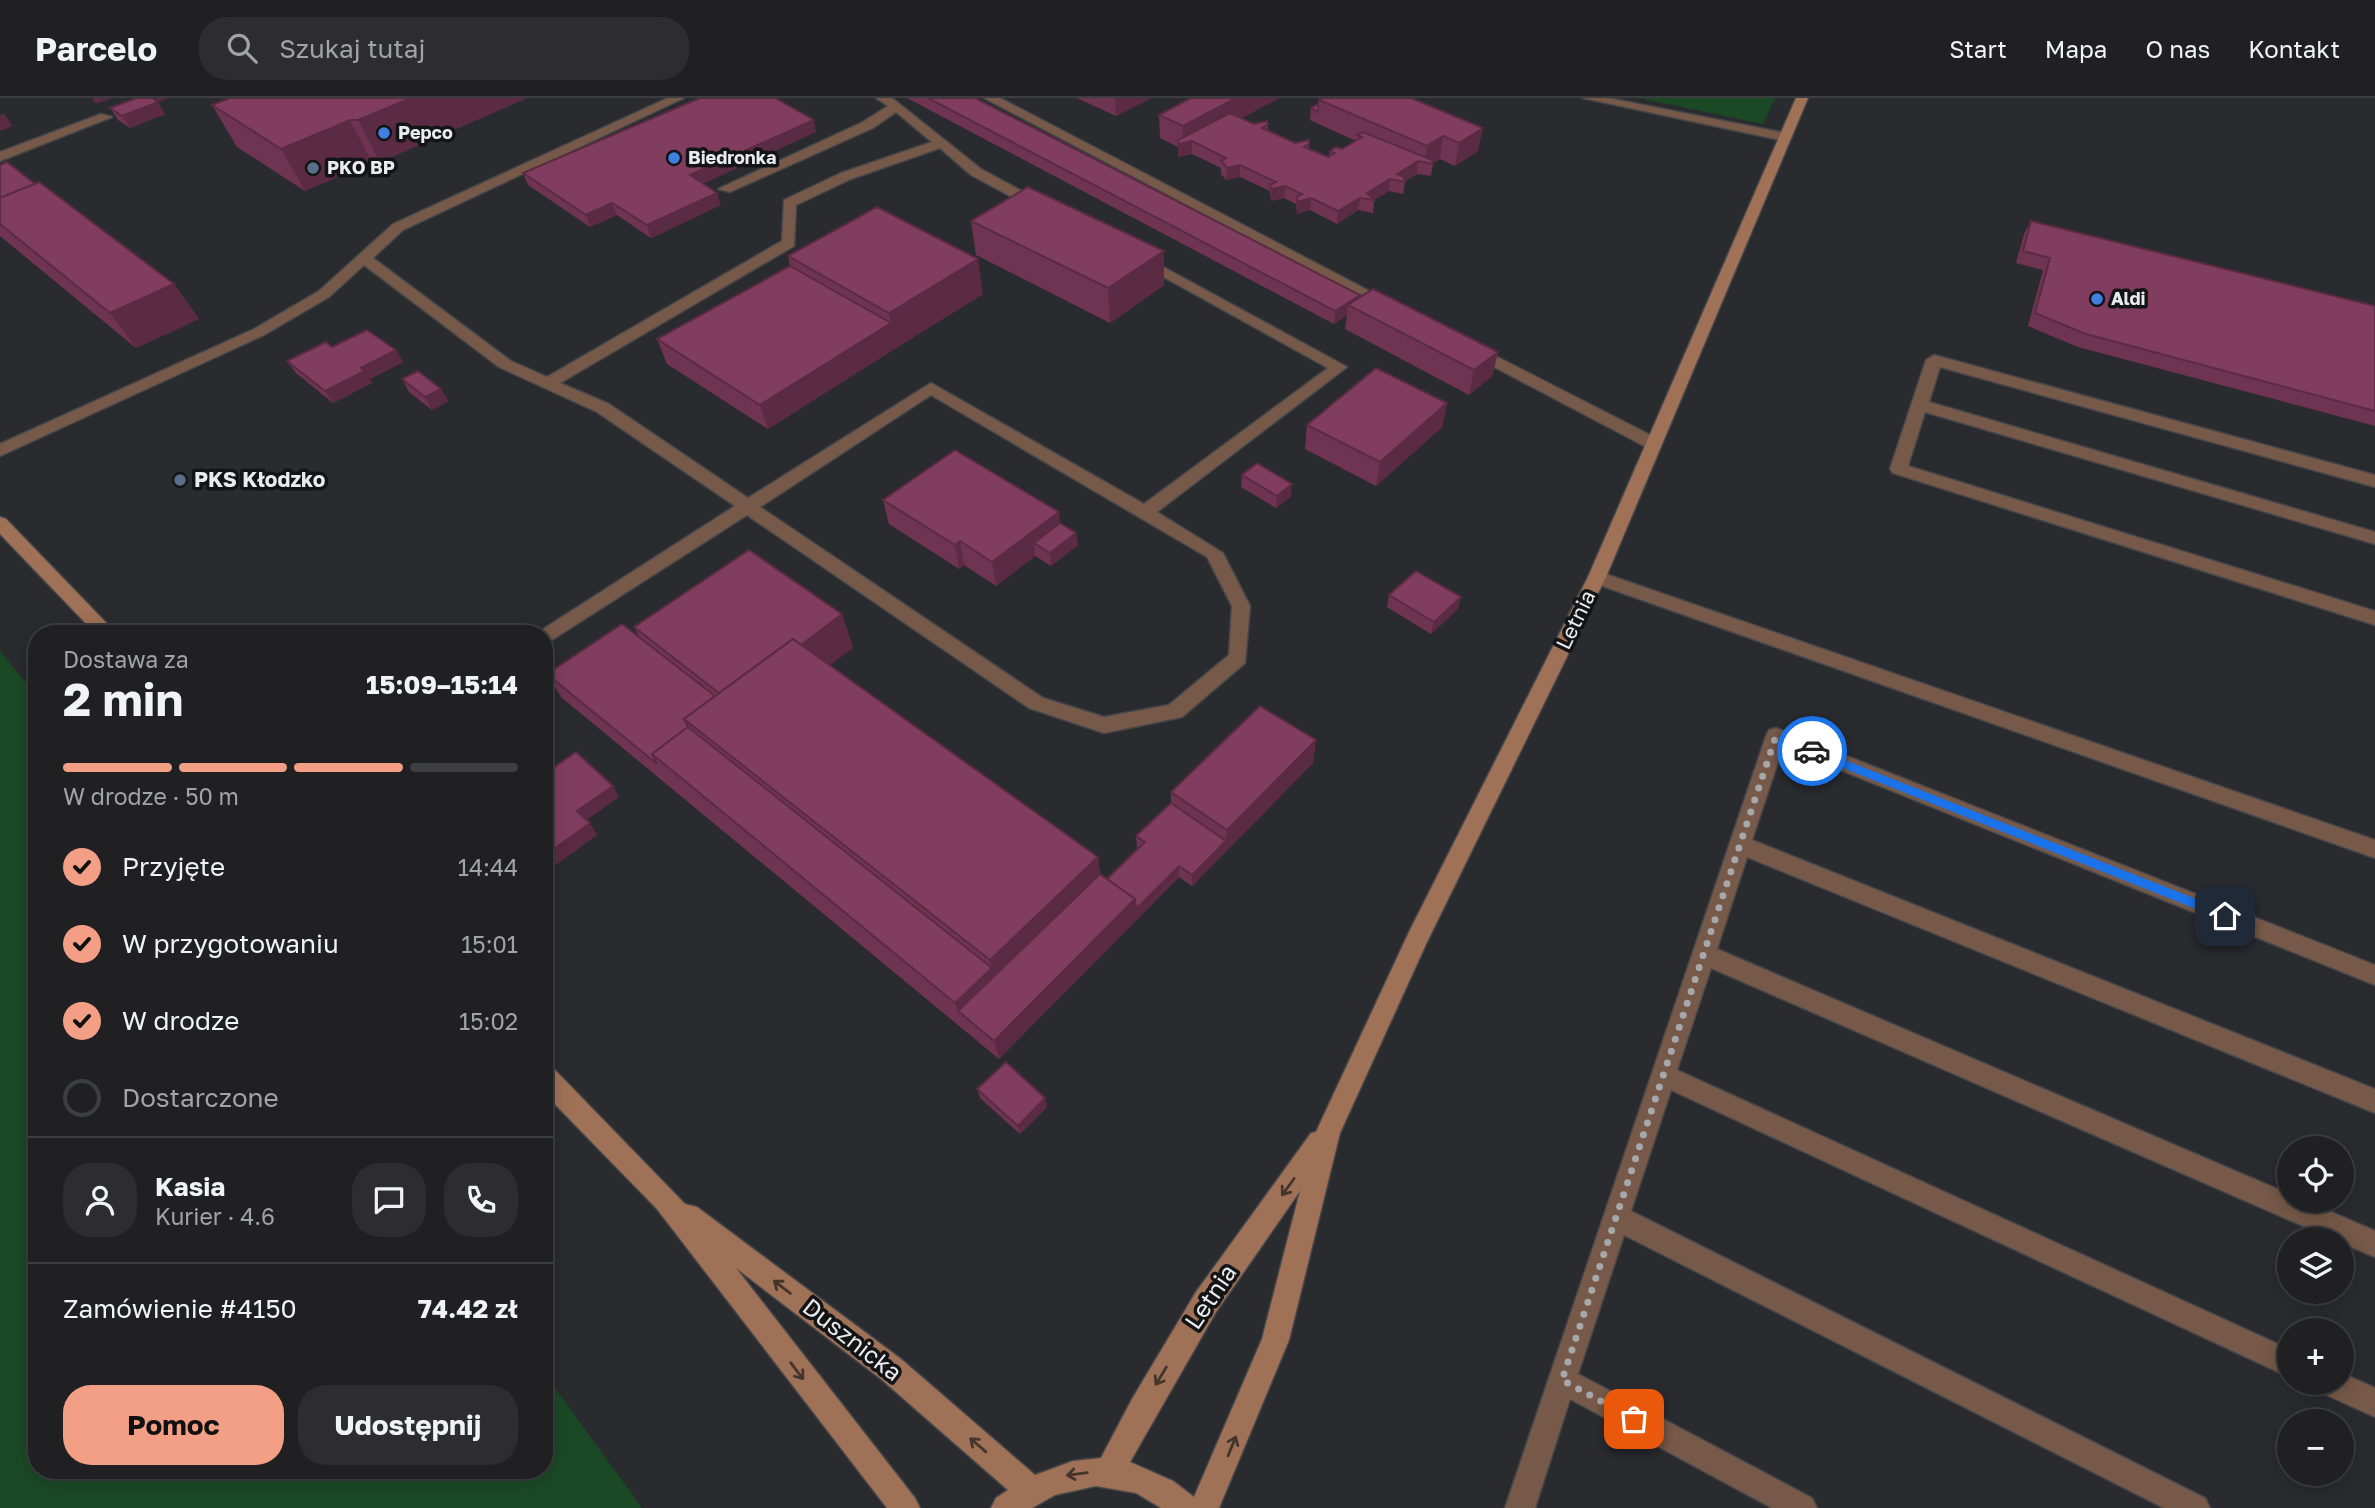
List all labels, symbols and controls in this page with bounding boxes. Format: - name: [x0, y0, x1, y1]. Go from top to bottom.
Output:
- search box: [199, 17, 689, 80]
- text: Parcelo: [35, 29, 157, 68]
- icon: search: [223, 29, 261, 67]
- text: Szukaj tutaj: [279, 33, 425, 64]
- text: Start: [1949, 34, 2007, 63]
- text: Mapa: [2045, 34, 2107, 63]
- text: O nas: [2145, 34, 2210, 63]
- text: Kontakt: [2248, 34, 2340, 63]
- place label: Pepco: [398, 121, 453, 143]
- marker: Pepco: [376, 125, 392, 141]
- place label: Biedronka: [688, 146, 776, 168]
- marker: Biedronka: [666, 150, 682, 166]
- place label: PKO BP: [327, 156, 395, 178]
- marker: PKO BP: [305, 160, 321, 176]
- place label: Aldi: [2111, 287, 2146, 309]
- marker: Aldi: [2089, 291, 2105, 307]
- place label: PKS Kłodzko: [194, 466, 325, 492]
- marker: PKS Kłodzko: [172, 472, 188, 488]
- street label: Letnia: [1550, 586, 1601, 653]
- text: Dostawa za: [63, 645, 189, 673]
- text: 15:09–15:14: [366, 669, 518, 700]
- text: 2 min: [63, 671, 183, 726]
- courier: [1777, 716, 1847, 786]
- icon: car: [1793, 732, 1831, 770]
- text: W drodze · 50 m: [63, 782, 239, 810]
- icon: check: [63, 848, 101, 886]
- text: Przyjęte: [122, 851, 225, 882]
- text: 14:44: [458, 853, 518, 881]
- pin: [2195, 886, 2255, 946]
- icon: home: [2206, 897, 2244, 935]
- icon: check: [63, 925, 101, 963]
- text: W przygotowaniu: [122, 928, 339, 959]
- text: 15:01: [461, 930, 518, 958]
- icon: check: [63, 1002, 101, 1040]
- text: W drodze: [122, 1005, 239, 1036]
- text: 15:02: [459, 1007, 518, 1035]
- text: Dostarczone: [122, 1082, 279, 1113]
- map controls: [2277, 1136, 2354, 1486]
- button: locate: [2277, 1136, 2354, 1213]
- button: person: [63, 1163, 137, 1237]
- button: chat: [352, 1163, 426, 1237]
- button: phone: [444, 1163, 518, 1237]
- text: Kasia: [155, 1171, 225, 1202]
- one-way arrow: [1281, 1177, 1295, 1196]
- text: Kurier · 4.6: [155, 1202, 275, 1230]
- button: layers: [2277, 1227, 2354, 1304]
- street label: Letnia: [1178, 1258, 1242, 1334]
- one-way arrow: [773, 1280, 792, 1294]
- street label: Dusznicka: [798, 1291, 908, 1386]
- text: Zamówienie #4150: [63, 1293, 297, 1324]
- text: 74.42 zł: [418, 1293, 518, 1324]
- button: +: [2277, 1318, 2354, 1395]
- one-way arrow: [789, 1361, 804, 1380]
- one-way arrow: [1154, 1366, 1168, 1386]
- button: Pomoc: [63, 1385, 284, 1465]
- button: Udostępnij: [298, 1385, 518, 1465]
- pin: [1604, 1389, 1664, 1449]
- icon: bag: [1615, 1400, 1653, 1438]
- button: −: [2277, 1409, 2354, 1486]
- one-way arrow: [1227, 1435, 1240, 1457]
- one-way arrow: [970, 1437, 988, 1453]
- one-way arrow: [1066, 1467, 1089, 1480]

